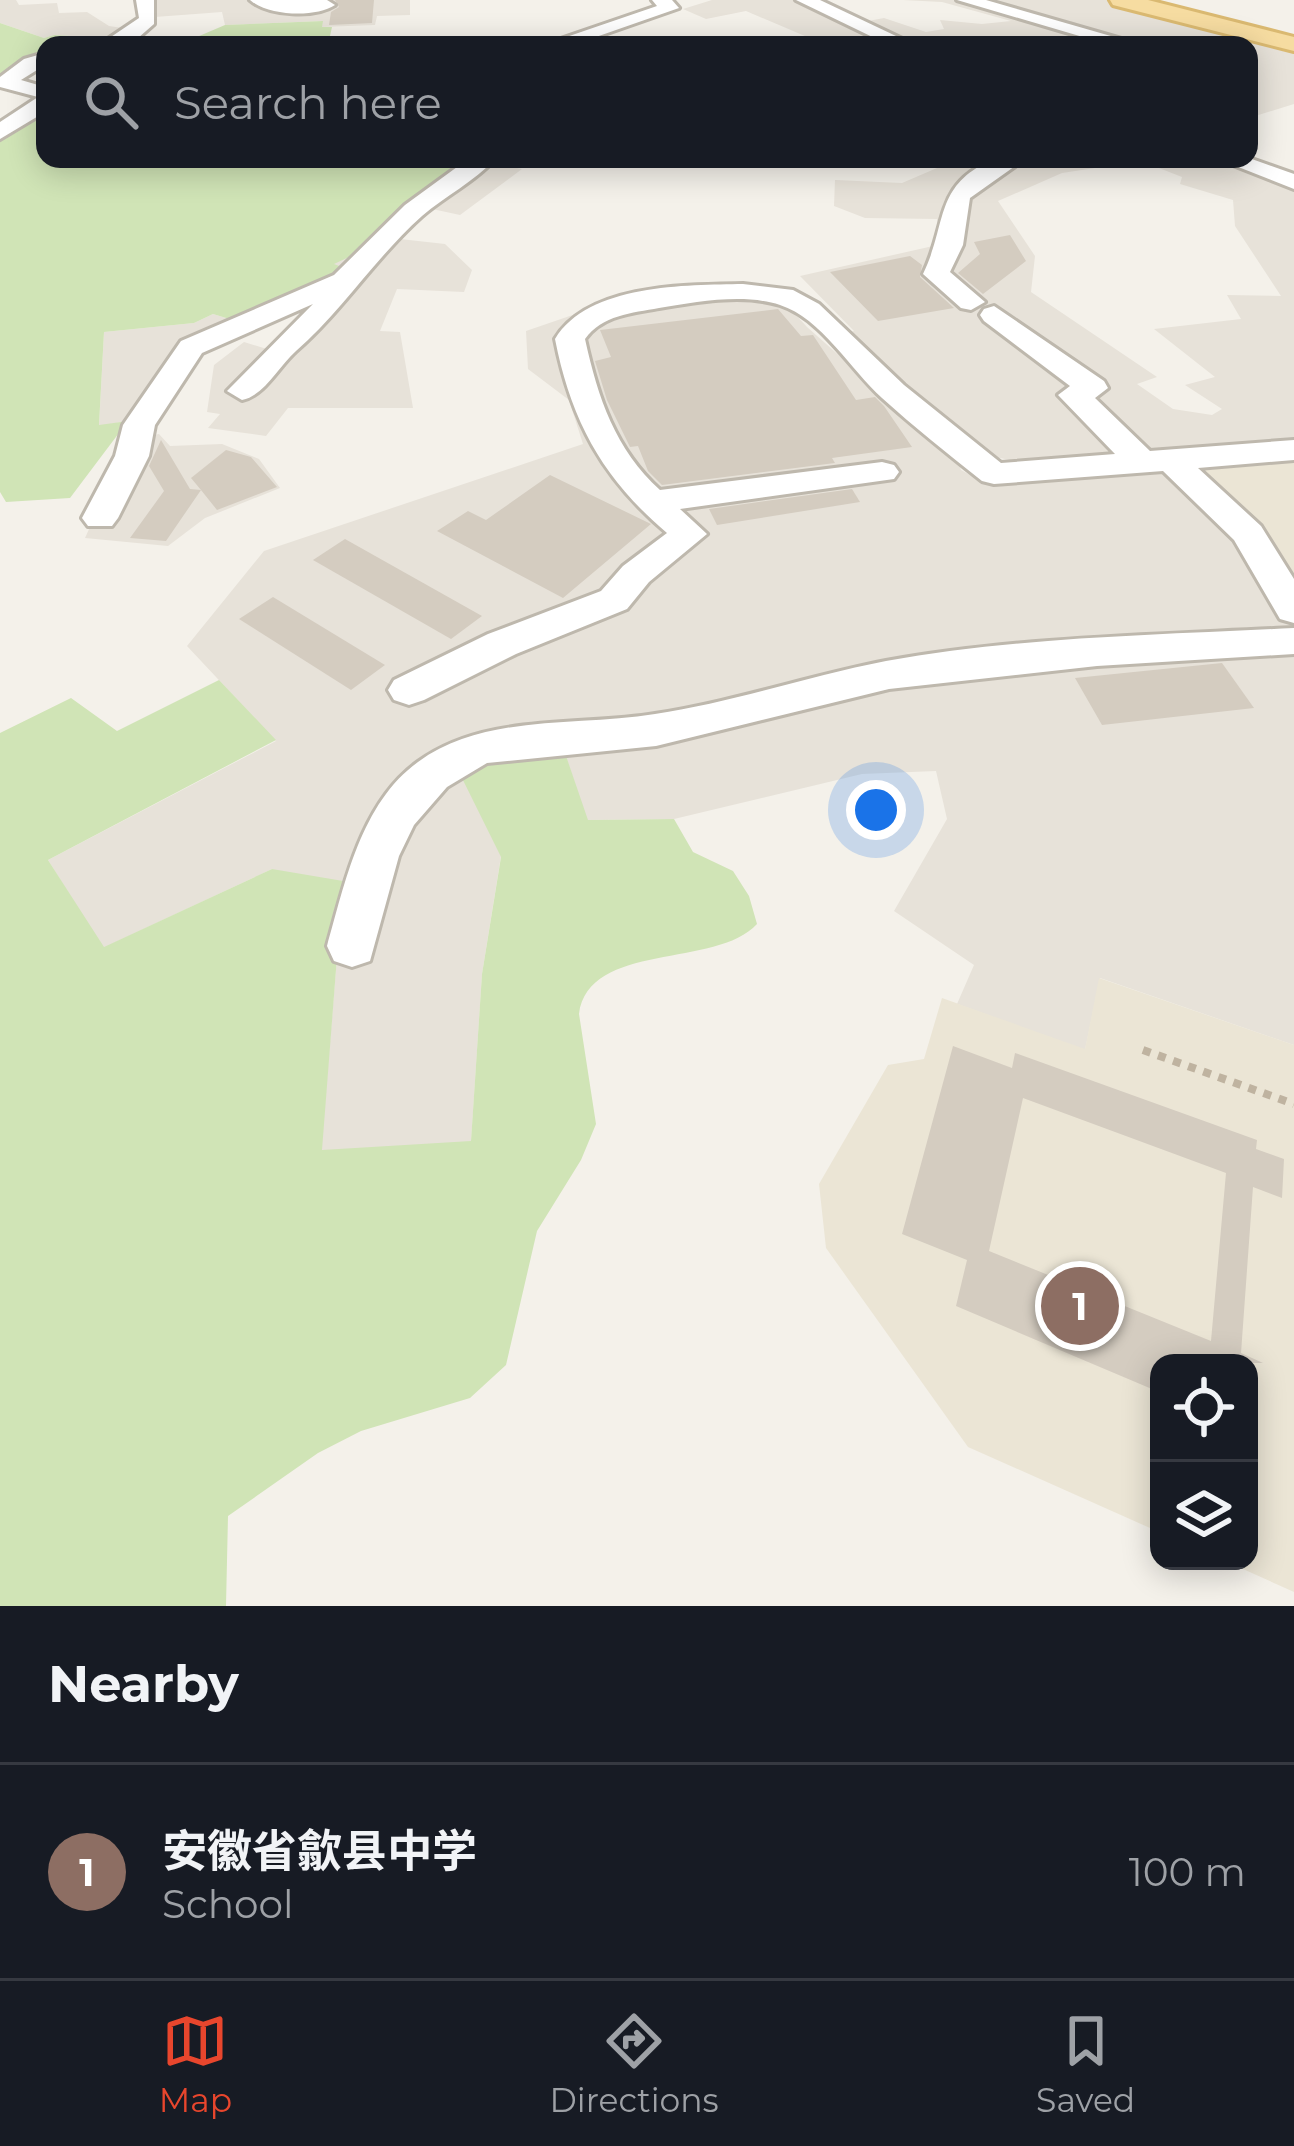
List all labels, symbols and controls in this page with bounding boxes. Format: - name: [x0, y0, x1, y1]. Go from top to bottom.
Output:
- search box: [36, 36, 1258, 168]
- icon: search: [78, 69, 144, 135]
- text: Search here: [174, 75, 442, 130]
- your location: [846, 780, 906, 840]
- pin: 1: [1041, 1261, 1119, 1351]
- map controls: [1150, 1354, 1258, 1570]
- button: locate: [1150, 1354, 1258, 1462]
- button: layers: [1150, 1462, 1258, 1570]
- text: Nearby: [48, 1653, 239, 1715]
- text: 安徽省歙县中学: [162, 1823, 477, 1878]
- text: 1: [79, 1848, 95, 1896]
- text: 100 m: [1129, 1848, 1246, 1896]
- text: School: [162, 1880, 293, 1928]
- tab: Map: [159, 2008, 232, 2120]
- tab: Directions: [550, 2008, 719, 2120]
- tab: Saved: [1036, 2008, 1135, 2120]

